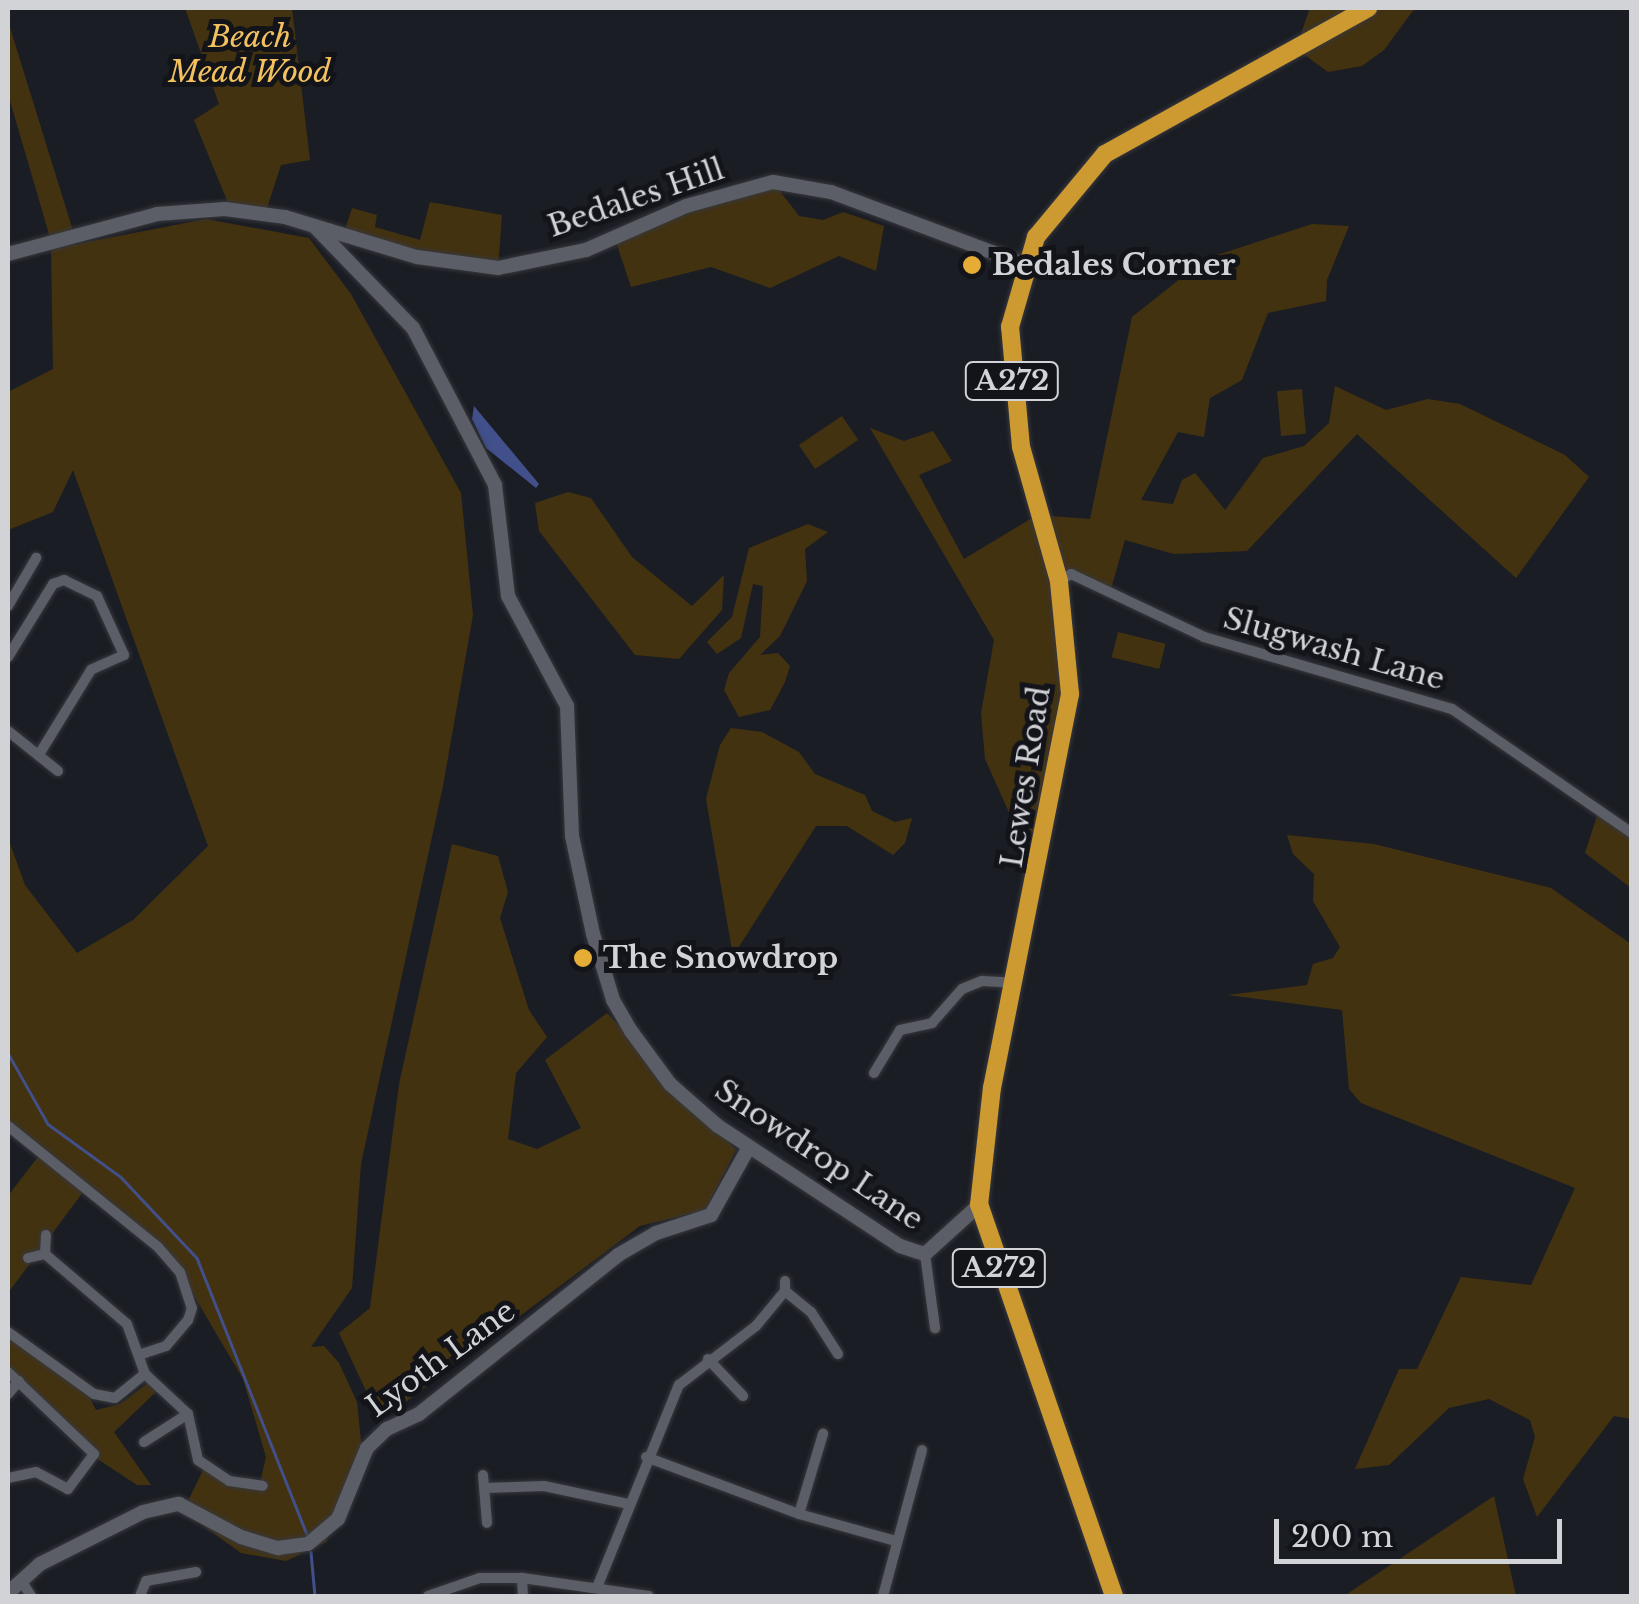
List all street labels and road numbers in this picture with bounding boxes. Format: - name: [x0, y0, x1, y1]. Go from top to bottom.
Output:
- street label: Bedales Hill: [543, 151, 729, 245]
- road number: A272: [964, 358, 1060, 404]
- street label: Slugwash Lane: [1219, 600, 1449, 698]
- street label: Lewes Road: [994, 684, 1058, 870]
- street label: Snowdrop Lane: [708, 1072, 930, 1238]
- road number: A272: [952, 1245, 1046, 1291]
- street label: Lyoth Lane: [360, 1293, 522, 1425]

